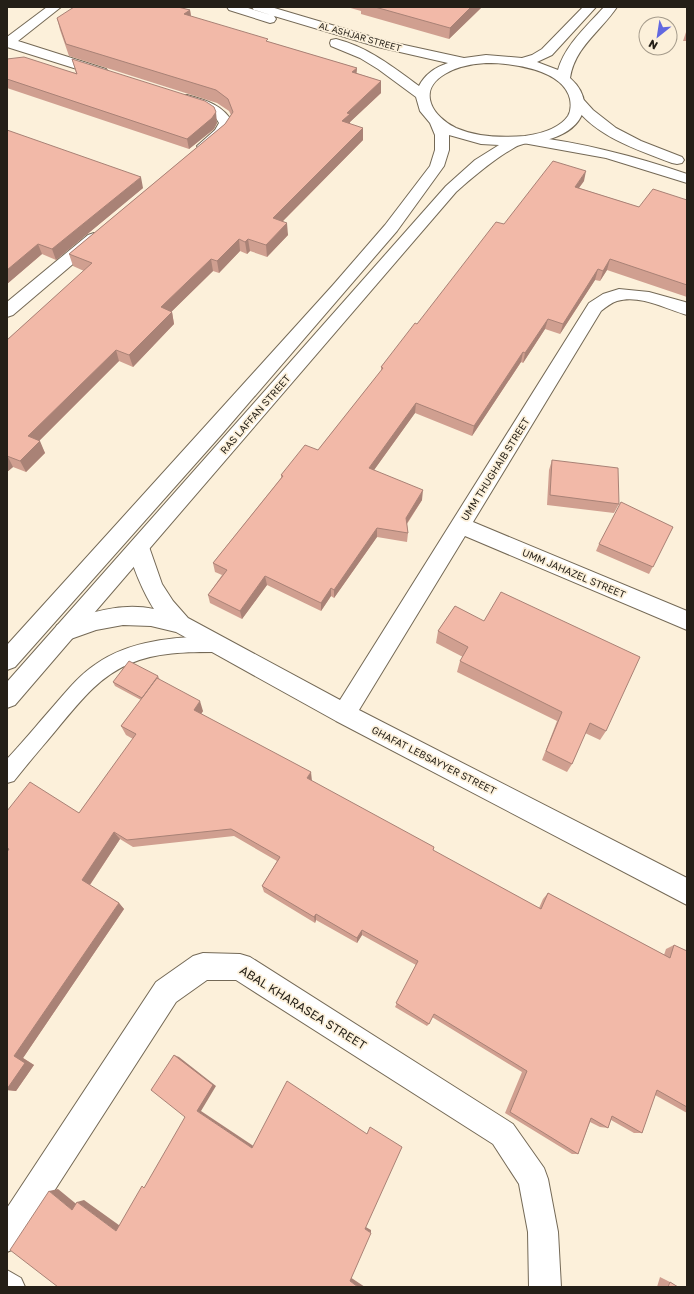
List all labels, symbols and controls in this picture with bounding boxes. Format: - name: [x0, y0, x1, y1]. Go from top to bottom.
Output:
- north arrow: [638, 16, 678, 56]
- street label: AL ASHJAR STREET: [318, 20, 403, 54]
- text: N: [646, 37, 660, 53]
- street label: RAS LAFFAN STREET: [217, 372, 293, 456]
- street label: UMM THUGHAIB STREET: [458, 415, 532, 523]
- street label: UMM JAHAZEL STREET: [520, 546, 628, 600]
- street label: GHAFAT LEBSAYYER STREET: [370, 723, 498, 797]
- street label: ABAL KHARASEA STREET: [237, 962, 370, 1053]

